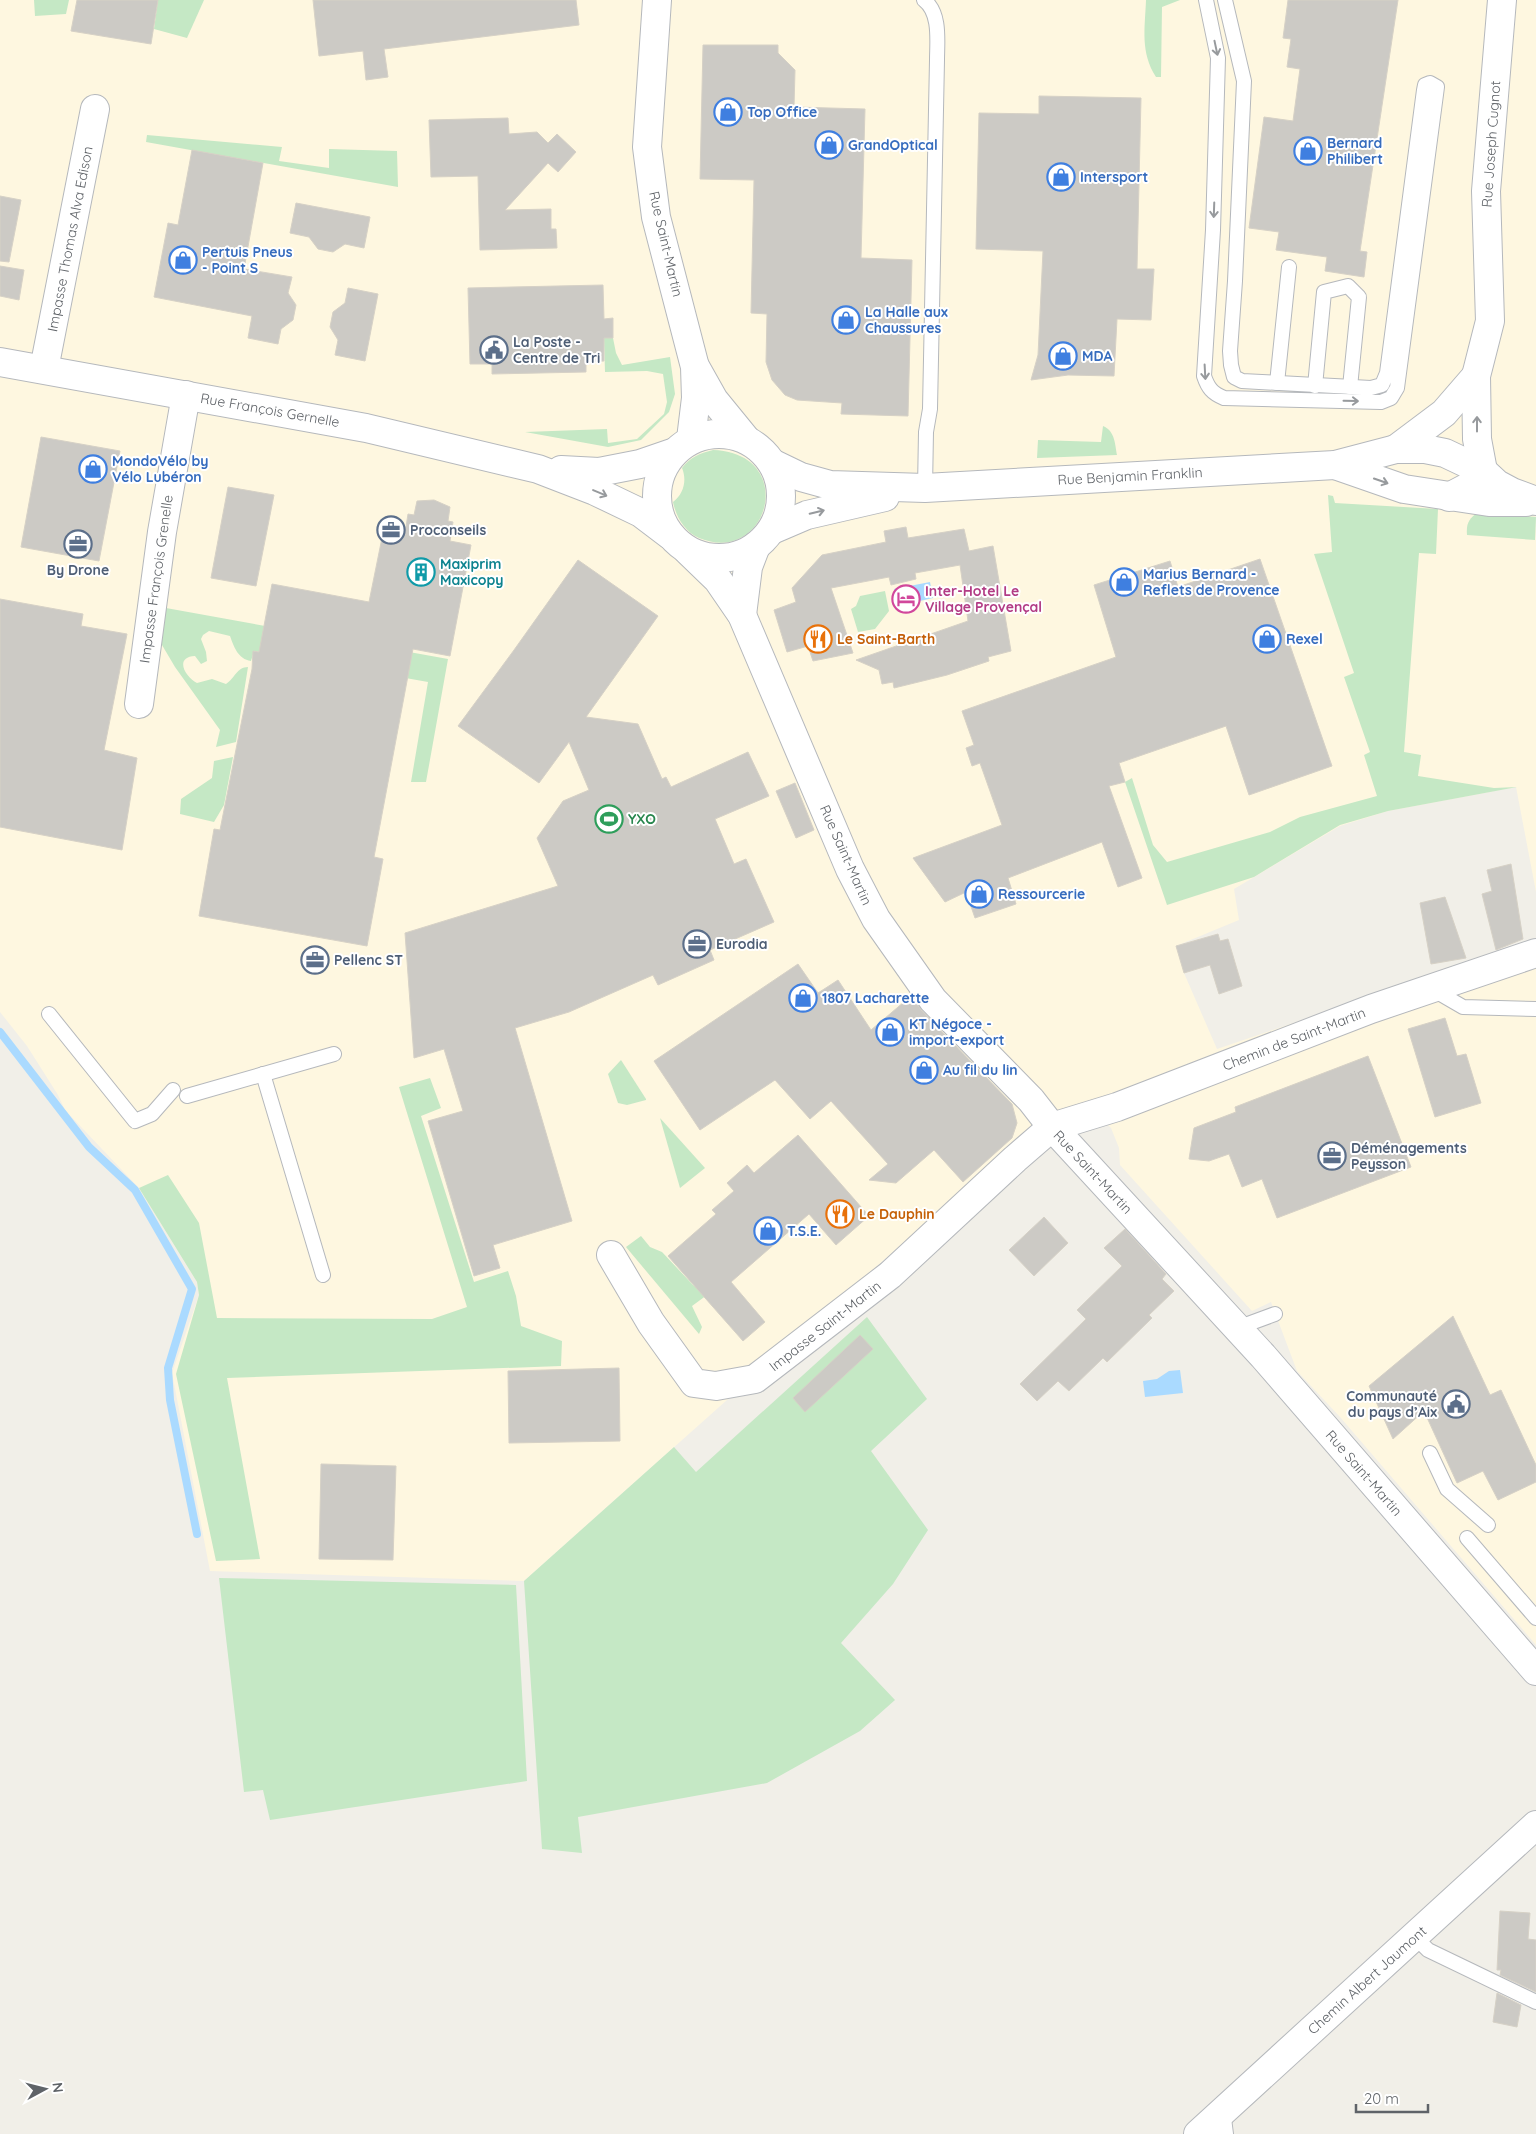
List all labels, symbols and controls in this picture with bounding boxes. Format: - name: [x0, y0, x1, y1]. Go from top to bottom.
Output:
- one-way arrow: [1212, 39, 1221, 55]
- street label: Rue Joseph Cugnot: [1478, 80, 1504, 208]
- shop icon: Top Office: [713, 97, 743, 127]
- place label: Top Office: [747, 103, 817, 121]
- shop icon: GrandOptical: [814, 130, 844, 160]
- place label: Bernard Philibert: [1327, 134, 1383, 168]
- place label: GrandOptical: [848, 136, 938, 154]
- shop icon: Bernard Philibert: [1293, 136, 1323, 166]
- street label: Impasse Thomas Alva Edison: [43, 145, 97, 333]
- shop icon: Intersport: [1046, 162, 1076, 192]
- place label: Intersport: [1080, 168, 1149, 186]
- street label: Rue Saint-Martin: [645, 189, 687, 299]
- one-way arrow: [1209, 202, 1218, 218]
- place label: Pertuis Pneus - Point S: [202, 243, 293, 277]
- shop icon: Pertuis Pneus - Point S: [168, 245, 198, 275]
- place label: La Halle aux Chaussures: [865, 303, 948, 337]
- shop icon: La Halle aux Chaussures: [831, 305, 861, 335]
- place label: La Poste - Centre de Tri: [513, 333, 600, 367]
- public building icon: La Poste - Centre de Tri: [479, 335, 509, 365]
- shop icon: MDA: [1048, 341, 1078, 371]
- place label: MDA: [1082, 347, 1112, 365]
- one-way arrow: [1200, 363, 1209, 379]
- street label: Rue François Gernelle: [199, 389, 341, 431]
- one-way arrow: [1342, 397, 1358, 406]
- one-way arrow: [1472, 416, 1482, 432]
- place label: MondoVélo by Vélo Lubéron: [112, 452, 209, 486]
- shop icon: MondoVélo by Vélo Lubéron: [78, 454, 108, 484]
- street label: Rue Benjamin Franklin: [1057, 463, 1203, 489]
- one-way arrow: [1373, 477, 1389, 486]
- one-way arrow: [592, 489, 607, 499]
- street label: Impasse François Grenelle: [135, 494, 177, 664]
- one-way arrow: [808, 507, 824, 516]
- office icon: Proconseils: [376, 515, 406, 545]
- place label: Proconseils: [410, 521, 486, 539]
- office icon: By Drone: [63, 529, 93, 559]
- place label: Maxiprim Maxicopy: [440, 555, 503, 589]
- building icon: Maxiprim Maxicopy: [406, 557, 436, 587]
- place label: By Drone: [47, 561, 109, 579]
- place label: Marius Bernard - Reflets de Provence: [1143, 565, 1279, 599]
- shop icon: Marius Bernard - Reflets de Provence: [1109, 567, 1139, 597]
- place label: Inter-Hotel Le Village Provençal: [925, 582, 1042, 616]
- hotel icon: Inter-Hotel Le Village Provençal: [891, 584, 921, 614]
- restaurant icon: Le Saint-Barth: [803, 624, 833, 654]
- shop icon: Rexel: [1252, 624, 1282, 654]
- place label: Le Saint-Barth: [837, 630, 935, 648]
- place label: Rexel: [1286, 630, 1323, 648]
- street label: Rue Saint-Martin: [816, 802, 876, 908]
- sports icon: YXO: [594, 804, 624, 834]
- place label: YXO: [628, 810, 656, 828]
- shop icon: Ressourcerie: [964, 879, 994, 909]
- place label: Ressourcerie: [998, 885, 1085, 903]
- office icon: Eurodia: [682, 929, 712, 959]
- place label: Eurodia: [716, 935, 767, 953]
- office icon: Pellenc ST: [300, 945, 330, 975]
- place label: Pellenc ST: [334, 951, 403, 969]
- shop icon: 1807 Lacharette: [788, 983, 818, 1013]
- place label: 1807 Lacharette: [822, 989, 929, 1007]
- street label: Chemin de Saint-Martin: [1220, 1003, 1368, 1075]
- place label: KT Négoce - import-export: [909, 1015, 1005, 1049]
- shop icon: KT Négoce - import-export: [875, 1017, 905, 1047]
- shop icon: Au fil du lin: [909, 1055, 939, 1085]
- place label: Au fil du lin: [943, 1061, 1018, 1079]
- street label: Rue Saint-Martin: [1050, 1126, 1136, 1218]
- place label: Déménagements Peysson: [1351, 1139, 1467, 1173]
- office icon: Déménagements Peysson: [1317, 1141, 1347, 1171]
- restaurant icon: Le Dauphin: [825, 1199, 855, 1229]
- place label: Le Dauphin: [859, 1205, 935, 1223]
- shop icon: T.S.E.: [753, 1216, 783, 1246]
- place label: T.S.E.: [787, 1222, 821, 1240]
- street label: Impasse Saint-Martin: [765, 1277, 885, 1375]
- place label: Communauté du pays d’Aix: [1346, 1387, 1437, 1421]
- public building icon: Communauté du pays d’Aix: [1441, 1389, 1471, 1419]
- street label: Rue Saint-Martin: [1322, 1426, 1406, 1520]
- street label: Chemin Albert Jaumont: [1304, 1922, 1430, 2038]
- north arrow: [20, 2064, 70, 2114]
- text: N: [48, 2081, 67, 2094]
- scale bar: [1356, 2082, 1428, 2114]
- text: 20 m: [1364, 2089, 1399, 2108]

